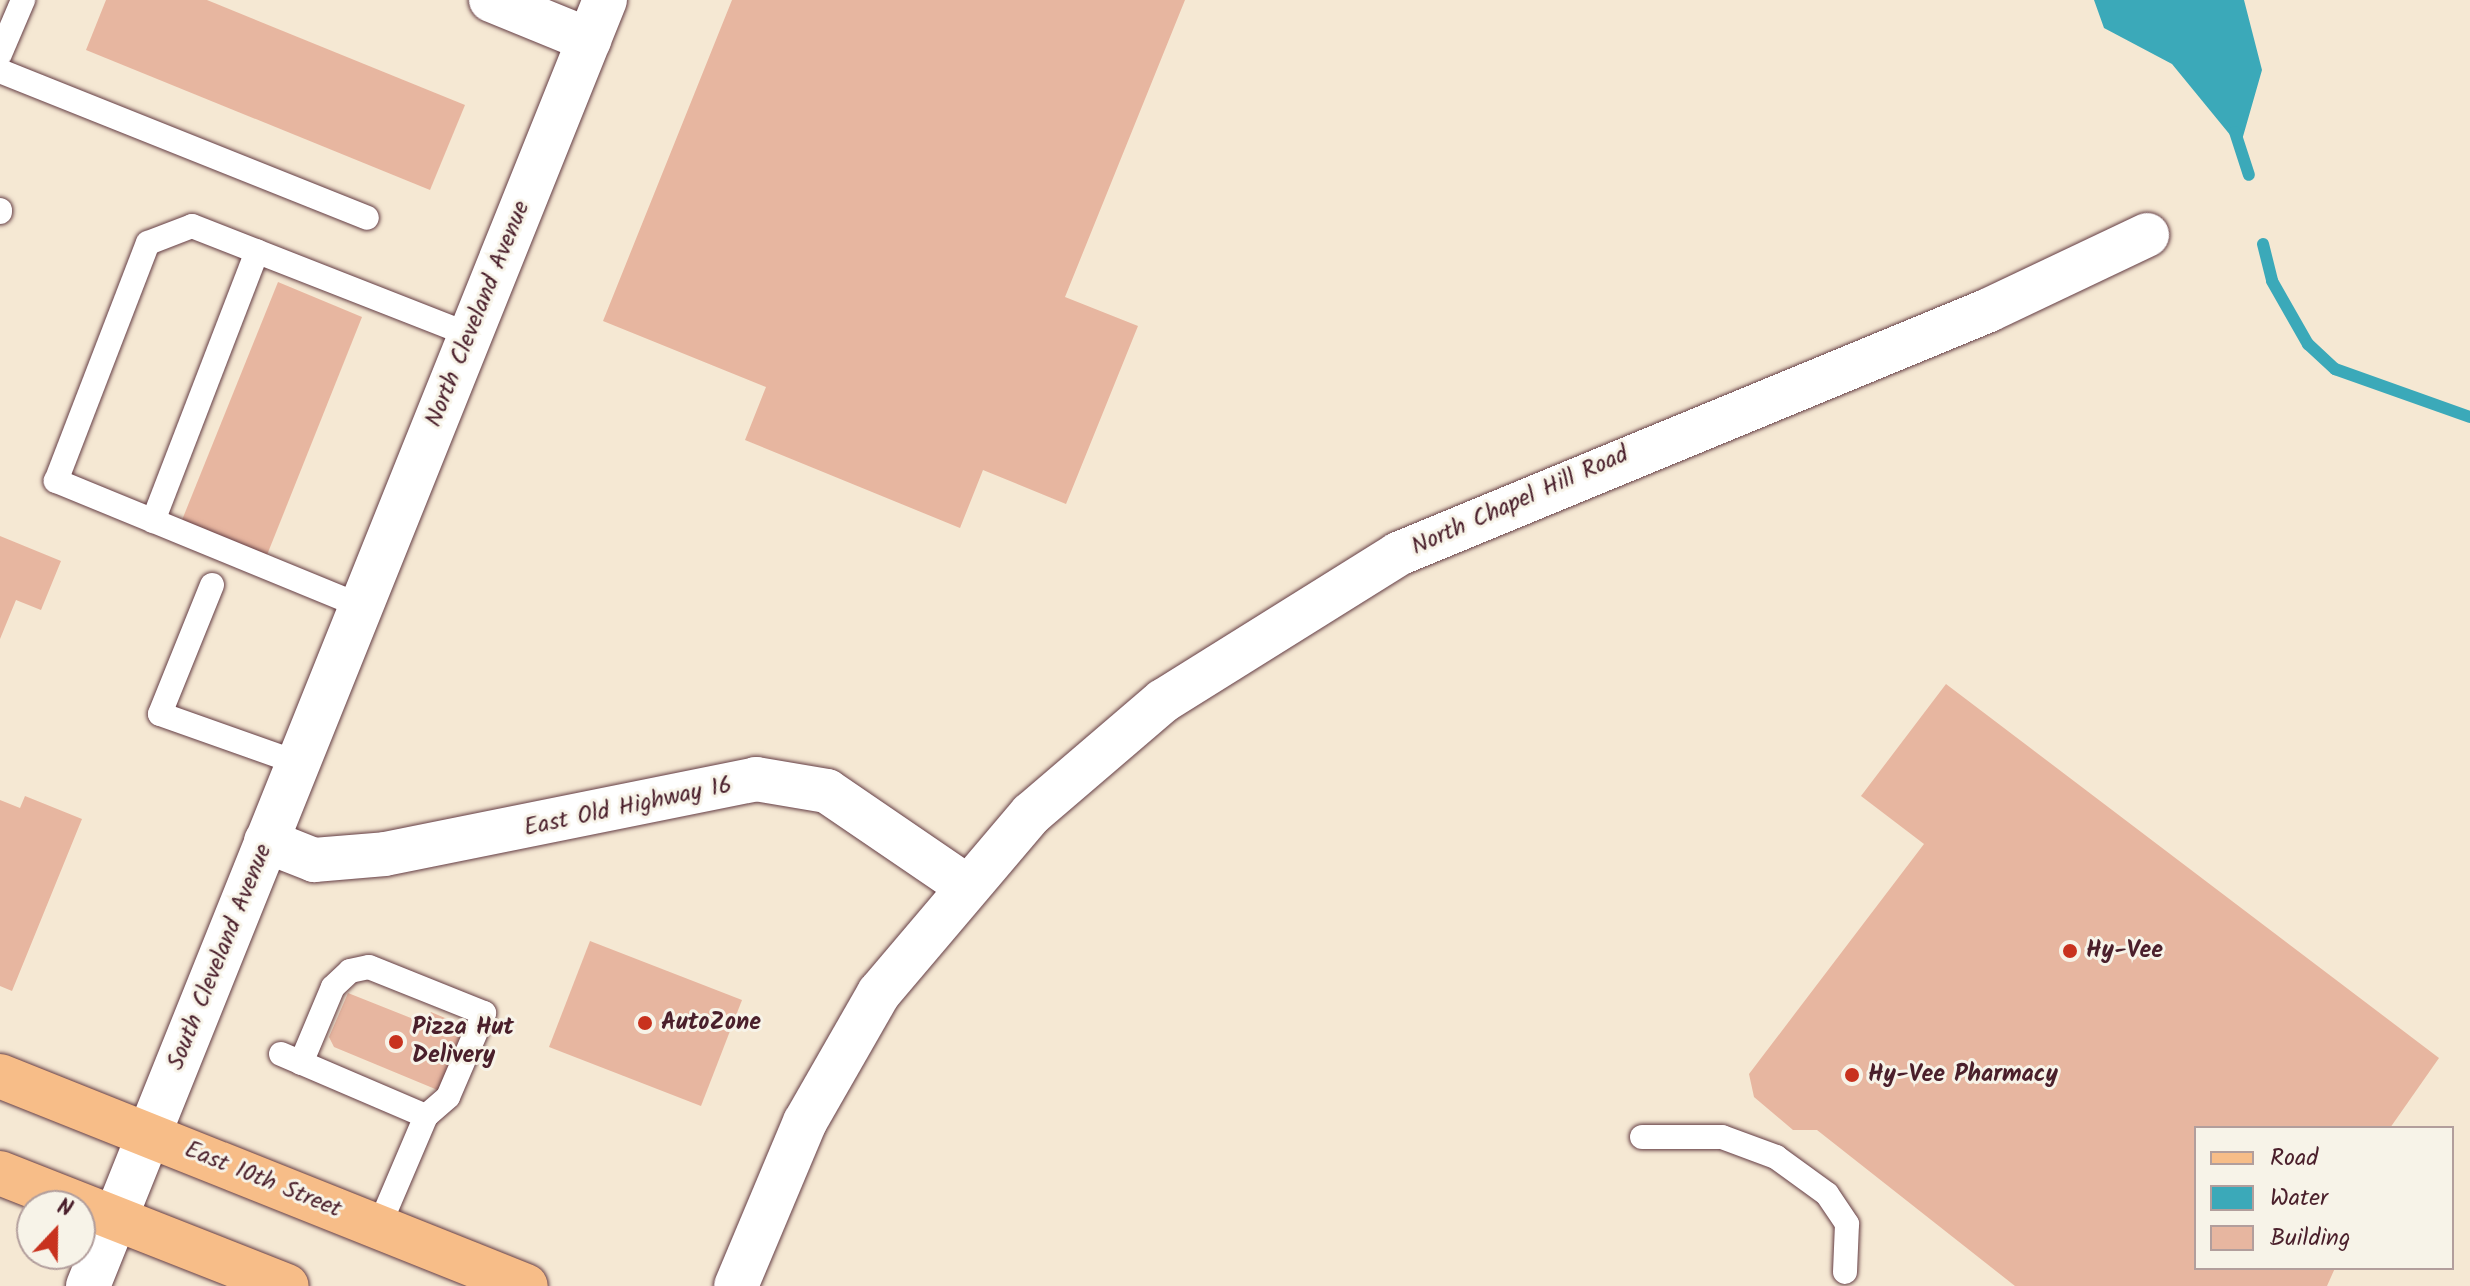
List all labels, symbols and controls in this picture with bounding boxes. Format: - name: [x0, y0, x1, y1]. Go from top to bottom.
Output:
- street label: North Cleveland Avenue: [420, 197, 536, 431]
- street label: North Chapel Hill Road: [1407, 440, 1633, 562]
- street label: East Old Highway 16: [521, 771, 735, 843]
- street label: South Cleveland Avenue: [161, 840, 279, 1074]
- place label: Hy-Vee: [2086, 937, 2163, 965]
- marker: Hy-Vee: [2061, 942, 2079, 960]
- place label: AutoZone: [661, 1009, 761, 1037]
- place label: Pizza Hut Delivery: [412, 1014, 514, 1070]
- marker: AutoZone: [636, 1014, 654, 1032]
- marker: Pizza Hut Delivery: [387, 1033, 405, 1051]
- place label: Hy-Vee Pharmacy: [1868, 1061, 2058, 1089]
- marker: Hy-Vee Pharmacy: [1843, 1066, 1861, 1084]
- legend: [2194, 1126, 2454, 1270]
- street label: East 10th Street: [180, 1135, 346, 1225]
- text: Road: [2270, 1139, 2318, 1178]
- text: Water: [2270, 1179, 2328, 1218]
- north arrow: [16, 1190, 96, 1270]
- text: N: [51, 1190, 77, 1228]
- text: Building: [2270, 1219, 2350, 1258]

